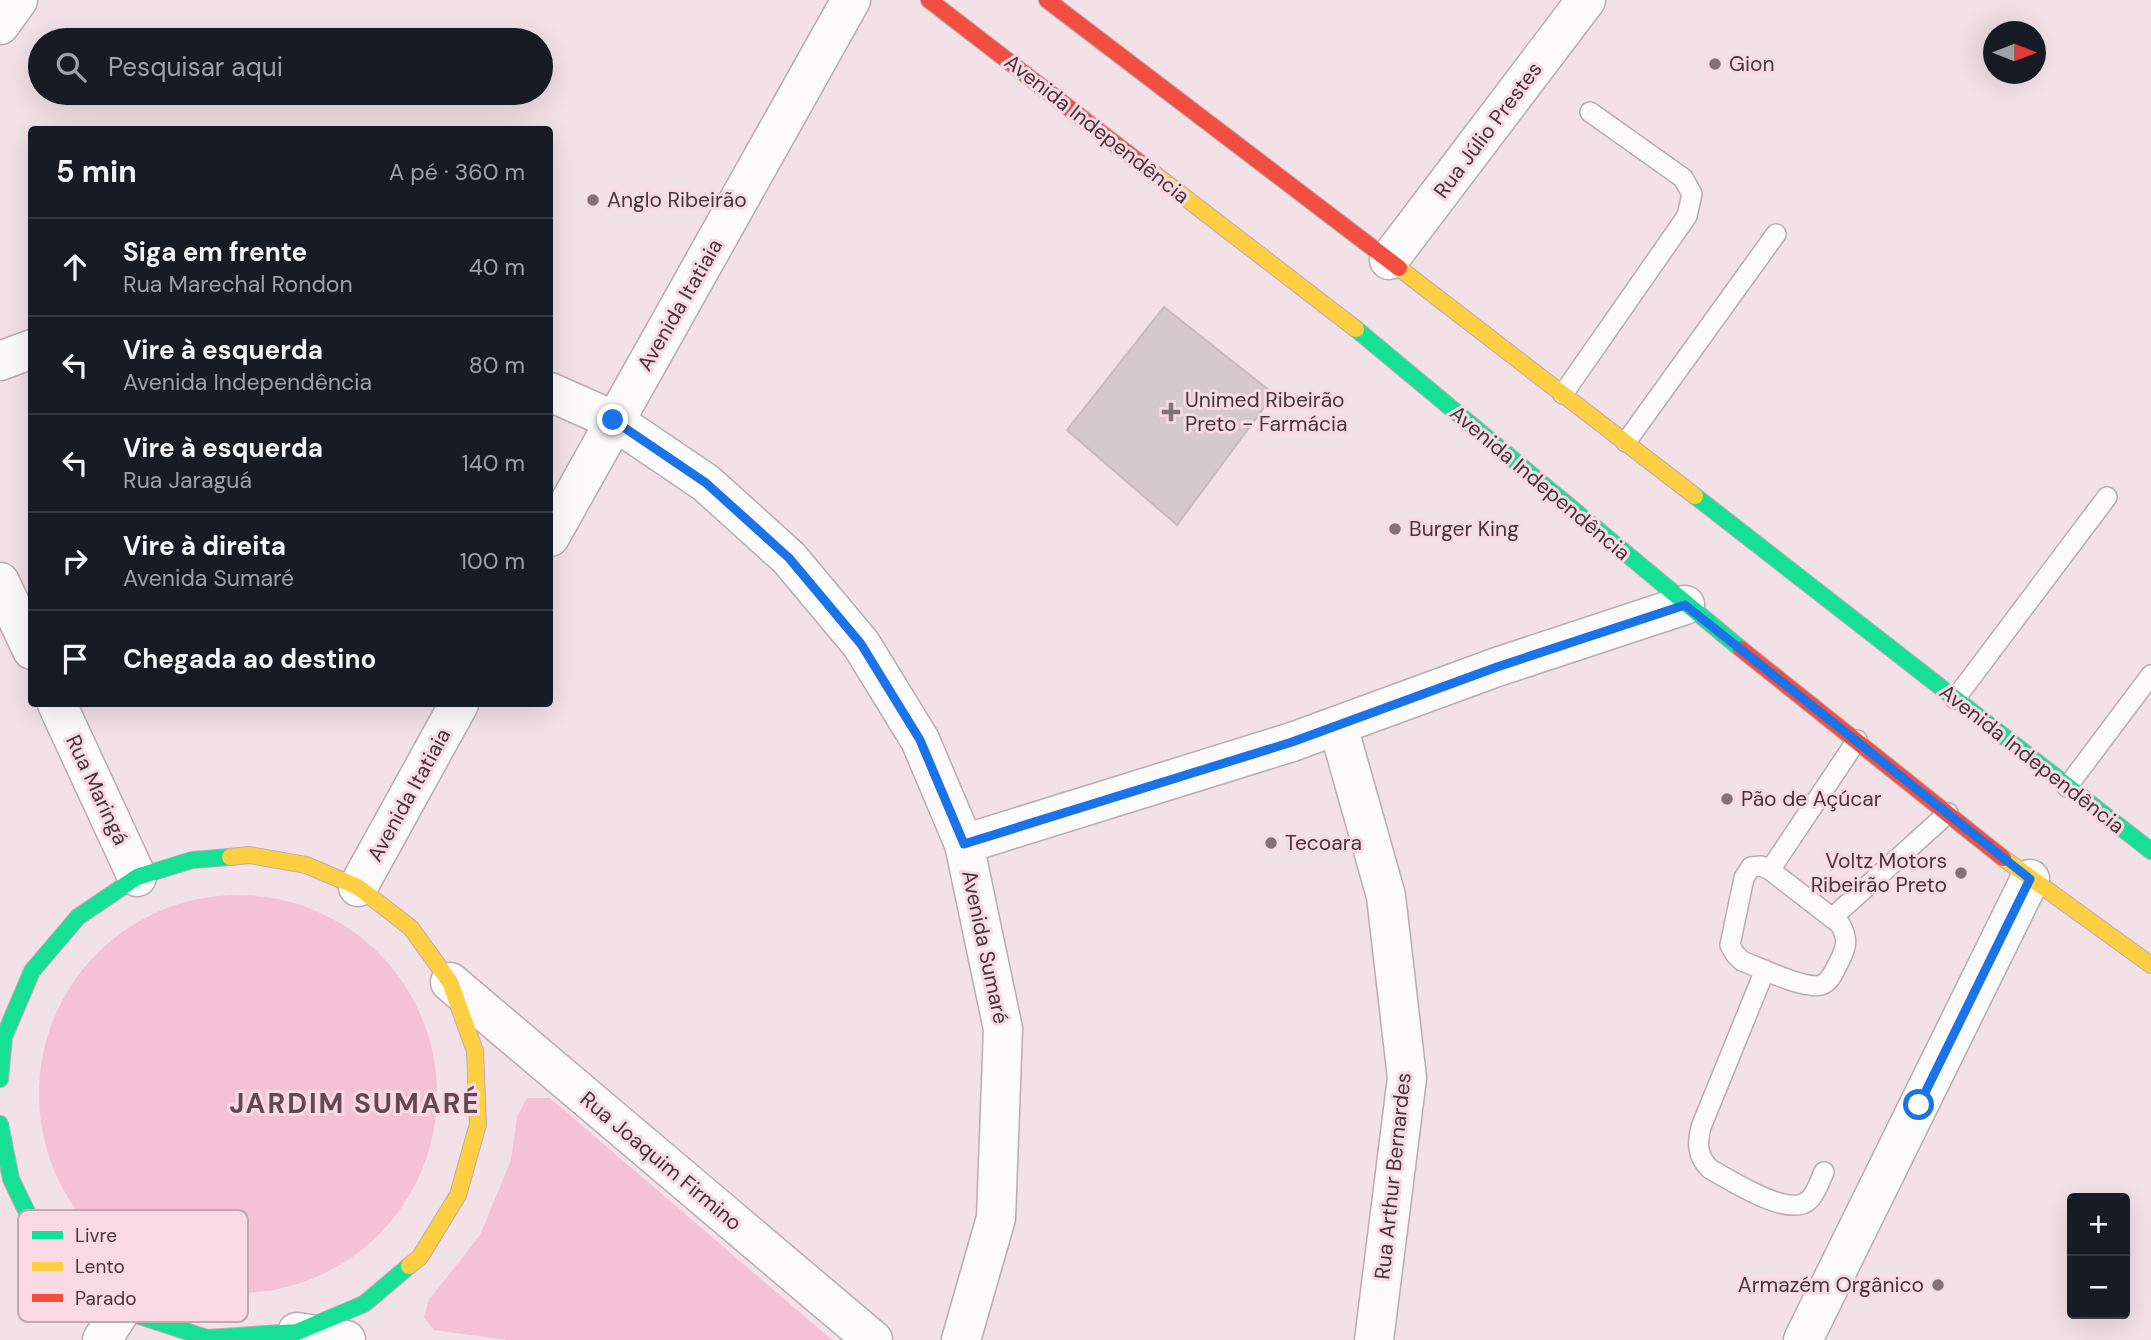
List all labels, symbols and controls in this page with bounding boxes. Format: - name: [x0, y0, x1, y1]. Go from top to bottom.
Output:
- north arrow: [1983, 21, 2046, 84]
- search box: [28, 28, 553, 105]
- icon: search: [52, 48, 90, 86]
- street label: Avenida Independência: [999, 48, 1195, 210]
- text: Pesquisar aqui: [108, 50, 283, 84]
- place label: Gion: [1729, 50, 1774, 78]
- street label: Rua Júlio Prestes: [1428, 56, 1548, 204]
- marker: Gion: [1707, 56, 1723, 72]
- text: 5 min: [56, 152, 137, 191]
- text: A pé · 360 m: [389, 157, 525, 187]
- place label: Anglo Ribeirão: [607, 186, 747, 214]
- marker: Anglo Ribeirão: [585, 192, 601, 208]
- street label: Avenida Itatiaia: [631, 234, 729, 376]
- text: Siga em frente: [123, 235, 307, 269]
- icon: ahead: [56, 248, 94, 286]
- text: 40 m: [469, 252, 525, 282]
- text: Rua Marechal Rondon: [123, 269, 353, 299]
- text: Vire à esquerda: [123, 333, 323, 367]
- icon: left: [56, 346, 94, 384]
- text: 80 m: [469, 350, 525, 380]
- text: Avenida Independência: [123, 367, 372, 397]
- place label: Unimed Ribeirão Preto - Farmácia: [1185, 386, 1347, 438]
- street label: Avenida Independência: [1444, 399, 1636, 567]
- route end: [597, 404, 628, 435]
- marker: Unimed Ribeirão Preto - Farmácia: [1163, 404, 1179, 420]
- text: Vire à esquerda: [123, 431, 323, 465]
- icon: left: [56, 444, 94, 482]
- text: 140 m: [462, 448, 525, 478]
- text: Rua Jaraguá: [123, 465, 252, 495]
- place label: Burger King: [1409, 515, 1519, 543]
- marker: Burger King: [1387, 521, 1403, 537]
- text: Vire à direita: [123, 529, 286, 563]
- icon: right: [56, 542, 94, 580]
- text: 100 m: [460, 546, 525, 576]
- text: Avenida Sumaré: [123, 563, 294, 593]
- icon: arrive: [56, 640, 94, 678]
- text: Chegada ao destino: [123, 642, 376, 676]
- street label: Avenida Independência: [1934, 678, 2130, 840]
- street label: Avenida Itatiaia: [361, 723, 457, 867]
- street label: Rua Maringá: [59, 730, 135, 850]
- place label: Pão de Açúcar: [1741, 785, 1882, 813]
- marker: Pão de Açúcar: [1719, 791, 1735, 807]
- place label: Tecoara: [1285, 829, 1362, 857]
- marker: Tecoara: [1263, 835, 1279, 851]
- place label: Voltz Motors Ribeirão Preto: [1811, 847, 1947, 899]
- marker: Voltz Motors Ribeirão Preto: [1953, 865, 1969, 881]
- street label: Avenida Sumaré: [955, 868, 1015, 1026]
- street label: Rua Arthur Bernardes: [1368, 1071, 1418, 1281]
- district label: JARDIM SUMARÉ: [229, 1085, 481, 1122]
- street label: Rua Joaquim Firmino: [574, 1085, 748, 1237]
- route start: [1903, 1089, 1934, 1120]
- map controls: [2067, 1193, 2130, 1319]
- button: +: [2067, 1193, 2130, 1256]
- legend: [18, 1210, 248, 1322]
- text: Livre: [75, 1223, 117, 1248]
- text: Lento: [75, 1254, 125, 1279]
- button: −: [2067, 1256, 2130, 1319]
- place label: Armazém Orgânico: [1738, 1271, 1924, 1299]
- marker: Armazém Orgânico: [1930, 1277, 1946, 1293]
- text: Parado: [75, 1286, 136, 1311]

